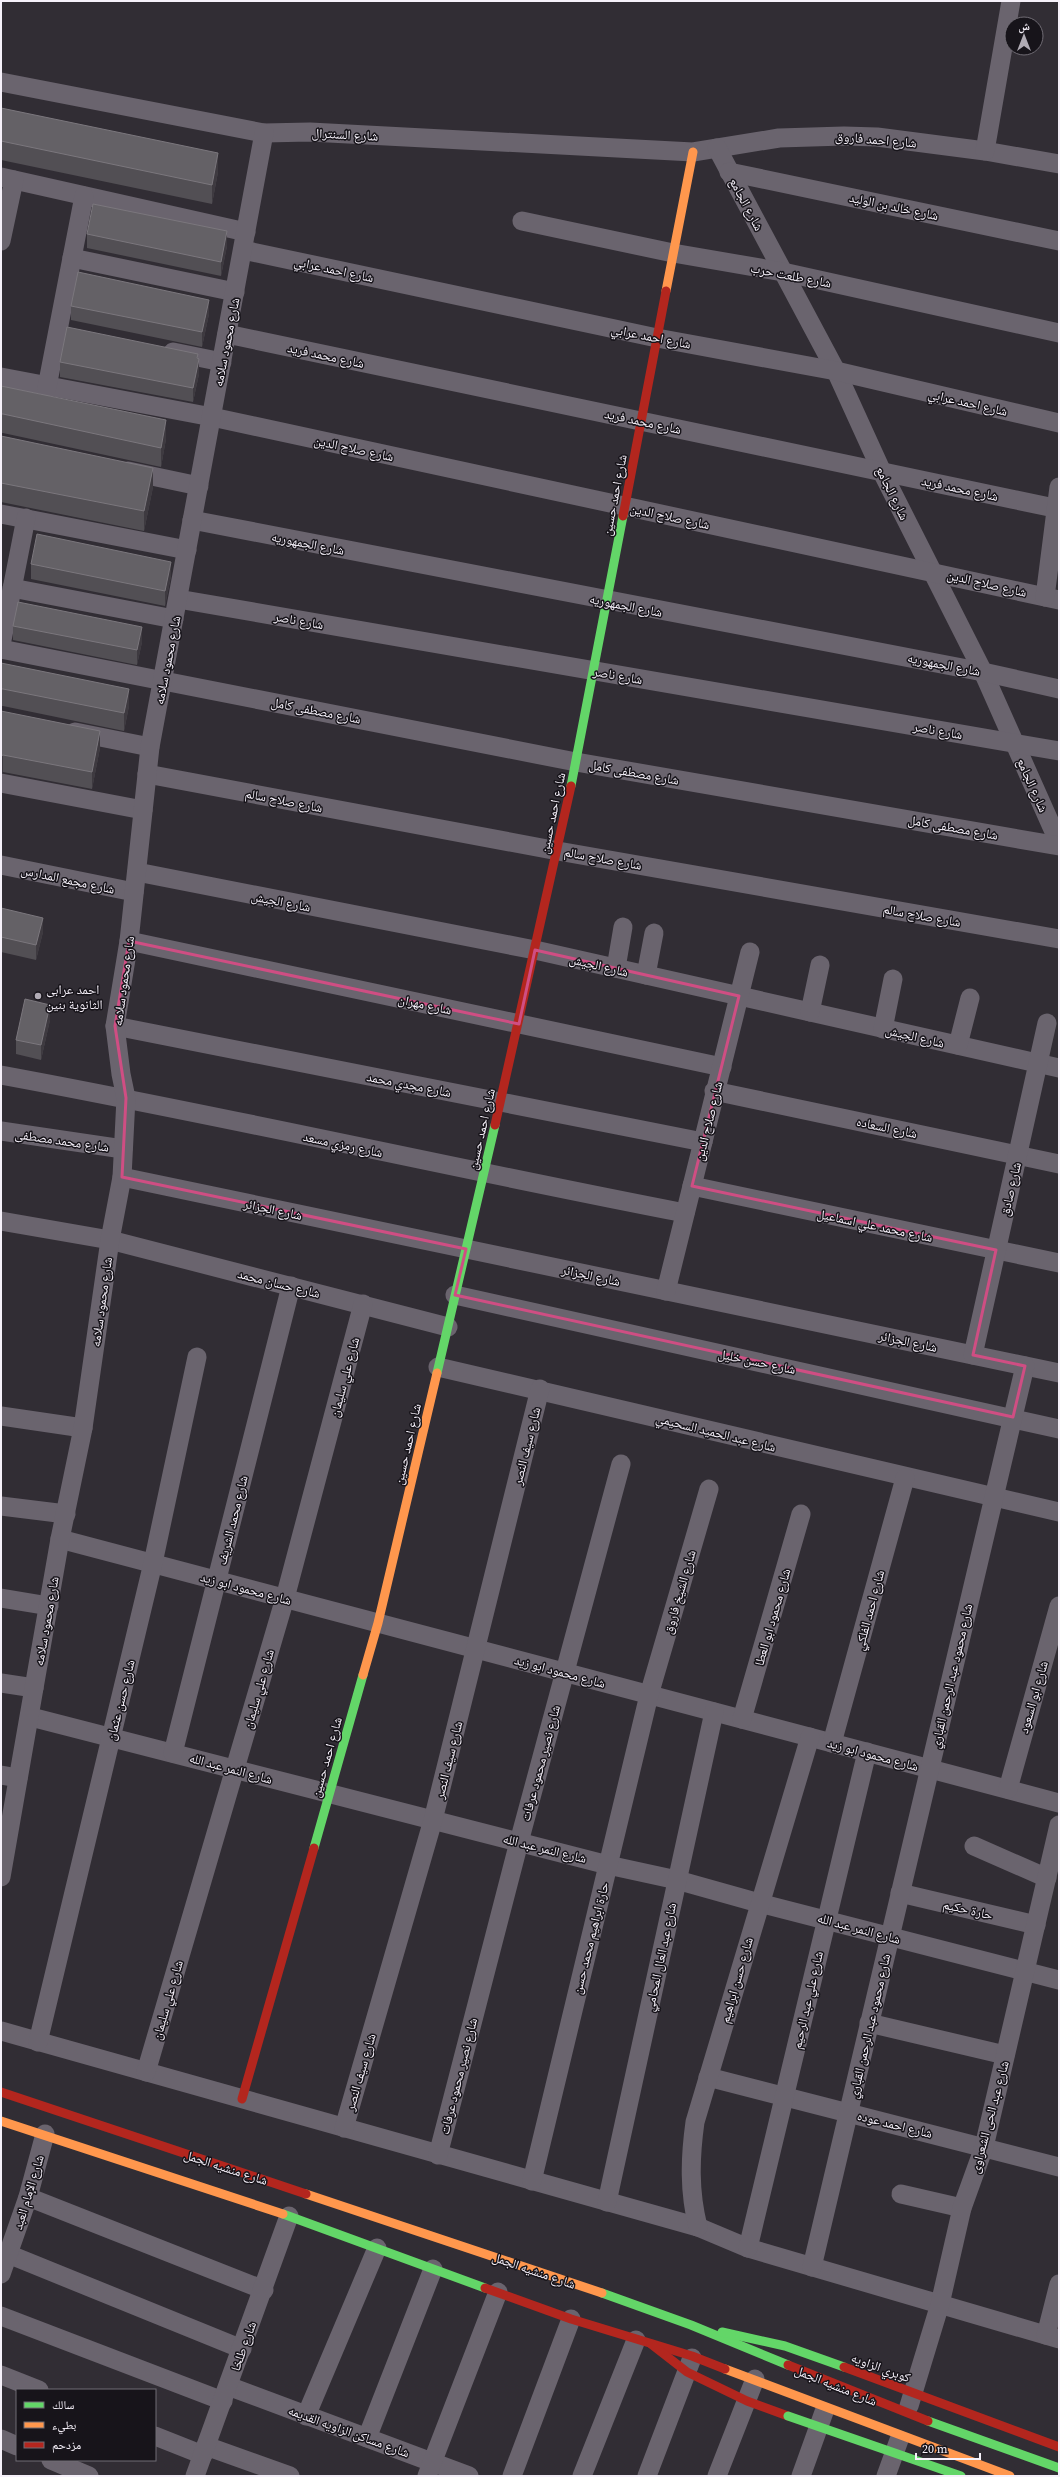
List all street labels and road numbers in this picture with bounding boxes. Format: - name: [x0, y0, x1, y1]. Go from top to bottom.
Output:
- street label: شارع السنترال: [311, 124, 379, 146]
- street label: شارع احمد فاروق: [834, 127, 918, 153]
- street label: شارع الجامع: [725, 175, 768, 234]
- street label: شارع خالد بن الوليد: [847, 189, 940, 225]
- street label: شارع احمد عرابي: [292, 253, 375, 288]
- street label: شارع طلعت حرب: [749, 259, 833, 293]
- street label: شارع محمود سلامه: [210, 296, 244, 388]
- street label: شارع احمد عرابي: [609, 320, 692, 355]
- street label: شارع محمد فريد: [286, 339, 366, 373]
- street label: شارع احمد عرابي: [926, 385, 1009, 422]
- street label: شارع محمد فريد: [603, 405, 683, 439]
- street label: شارع صلاح الدين: [312, 432, 395, 466]
- street label: شارع احمد حسين: [598, 453, 632, 538]
- street label: شارع الجامع: [871, 464, 913, 523]
- street label: شارع محمد فريد: [920, 472, 1000, 506]
- street label: شارع صلاح الدين: [628, 500, 711, 534]
- street label: شارع الجمهوريه: [270, 528, 346, 560]
- street label: شارع صلاح الدين: [945, 566, 1028, 602]
- street label: شارع الجمهوريه: [588, 590, 664, 622]
- street label: شارع ناصر: [272, 608, 325, 634]
- street label: شارع محمود سلامه: [151, 614, 185, 706]
- street label: شارع الجمهوريه: [906, 649, 982, 681]
- street label: شارع ناصر: [591, 663, 644, 689]
- street label: شارع مصطفى كامل: [269, 693, 362, 729]
- street label: شارع ناصر: [911, 718, 964, 744]
- street label: شارع الجامع: [1012, 755, 1052, 815]
- street label: شارع مصطفى كامل: [587, 756, 680, 790]
- street label: شارع احمد حسين: [536, 771, 570, 856]
- street label: شارع صلاح سالم: [243, 785, 324, 817]
- street label: شارع مصطفى كامل: [906, 811, 999, 845]
- street label: شارع صلاح سالم: [563, 843, 643, 875]
- street label: شارع مجمع المدارس: [19, 861, 116, 899]
- street label: شارع الجيش: [250, 887, 312, 917]
- street label: شارع صلاح سالم: [882, 900, 962, 932]
- street label: شارع محمود سلامه: [109, 935, 139, 1027]
- street label: شارع الجيش: [567, 950, 630, 982]
- street label: شارع مهران: [396, 990, 453, 1019]
- street label: شارع الجيش: [883, 1021, 946, 1053]
- street label: شارع مجدي محمد: [365, 1068, 453, 1103]
- street label: شارع صلاح الدين: [690, 1080, 728, 1163]
- street label: شارع احمد حسين: [464, 1087, 500, 1172]
- street label: شارع السعاده: [855, 1113, 919, 1143]
- street label: شارع محمد مصطفى: [14, 1125, 110, 1157]
- street label: شارع رمزي مسعد: [301, 1128, 384, 1163]
- street label: شارع صادق: [996, 1160, 1026, 1218]
- street label: شارع الجزائر: [241, 1195, 304, 1225]
- street label: شارع محمد علي اسماعيل: [815, 1205, 934, 1248]
- street label: شارع محمود سلامه: [87, 1256, 117, 1348]
- street label: شارع الجزائر: [559, 1261, 622, 1291]
- street label: شارع حسان محمد: [235, 1265, 322, 1303]
- street label: شارع الجزائر: [876, 1327, 939, 1357]
- street label: شارع علي سليمان: [326, 1335, 366, 1420]
- street label: شارع حسن خليل: [716, 1345, 797, 1379]
- street label: شارع احمد حسين: [390, 1402, 426, 1487]
- street label: شارع سيف النصر: [508, 1405, 545, 1488]
- street label: شارع عبد الحميد السحيمي: [654, 1409, 778, 1458]
- street label: شارع محمد الشريف: [213, 1474, 253, 1567]
- street label: شارع الشيخ فاروق: [659, 1548, 701, 1636]
- street label: شارع محمود ابو العطا: [750, 1566, 795, 1668]
- street label: شارع محمود ابو زيد: [198, 1568, 293, 1610]
- street label: شارع احمد الفلكي: [851, 1568, 891, 1653]
- street label: شارع محمود سلامه: [30, 1575, 64, 1667]
- street label: شارع محمود عبد الرحمن القباري: [927, 1602, 979, 1751]
- street label: شارع علي سليمان: [239, 1647, 280, 1732]
- street label: شارع محمود ابو زيد: [512, 1651, 607, 1693]
- street label: شارع حسن عثمان: [102, 1658, 140, 1743]
- street label: شارع ابو السعود: [1015, 1659, 1053, 1736]
- street label: شارع نصير محمود عرفات: [517, 1703, 565, 1823]
- street label: شارع احمد حسين: [307, 1715, 347, 1800]
- street label: شارع سيف النصر: [430, 1719, 467, 1802]
- street label: شارع محمود ابو زيد: [825, 1734, 920, 1776]
- street label: شارع النمر عبد الله: [187, 1749, 274, 1789]
- street label: شارع النمر عبد الله: [501, 1830, 588, 1868]
- street label: حارة ابراهيم محمد حسن: [568, 1880, 613, 1996]
- street label: حارة حكيم: [941, 1896, 994, 1923]
- street label: شارع عبد العال المحامي: [641, 1901, 683, 2013]
- street label: شارع النمر عبد الله: [815, 1909, 902, 1949]
- street label: شارع حسن ابراهيم: [716, 1935, 758, 2025]
- street label: شارع علي عبد الرحيم: [788, 1950, 829, 2051]
- street label: شارع محمود عبد الرحمن القباري: [845, 1952, 897, 2101]
- street label: شارع علي سليمان: [148, 1958, 189, 2043]
- street label: شارع نصير محمود عرفات: [436, 2016, 482, 2136]
- street label: شارع سيف النصر: [341, 2032, 381, 2114]
- street label: شارع عبد الحى الشعراوى: [966, 2059, 1014, 2176]
- street label: شارع احمد عوده: [855, 2107, 934, 2143]
- street label: شارع منشيه الجمل: [181, 2146, 270, 2190]
- street label: شارع الإمام العبد: [9, 2153, 49, 2232]
- street label: شارع منشيه الجمل: [490, 2248, 578, 2294]
- street label: شارع طلخا: [227, 2319, 261, 2374]
- street label: كوبري الزاويه: [848, 2349, 913, 2388]
- street label: شارع منشيه الجمل: [792, 2361, 879, 2411]
- street label: شارع مساكن الزاويه القديمه: [285, 2402, 412, 2462]

